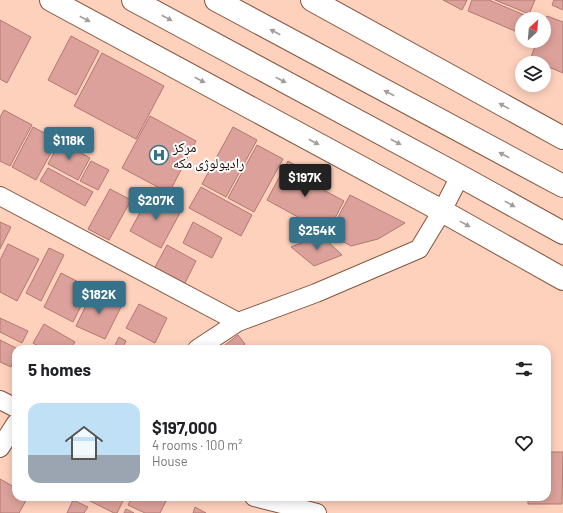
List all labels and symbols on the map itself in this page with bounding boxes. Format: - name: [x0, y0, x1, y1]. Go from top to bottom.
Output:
- north arrow: [515, 12, 551, 48]
- one-way arrow: [80, 15, 91, 22]
- one-way arrow: [161, 15, 173, 22]
- one-way arrow: [269, 29, 281, 35]
- one-way arrow: [194, 77, 206, 84]
- one-way arrow: [276, 77, 287, 83]
- one-way arrow: [384, 90, 395, 97]
- one-way arrow: [498, 103, 510, 109]
- pin: $118K: [41, 127, 97, 161]
- place label: مرکز رادیولوژی مکه: [172, 138, 244, 172]
- one-way arrow: [390, 138, 402, 145]
- one-way arrow: [308, 139, 320, 145]
- hospital icon: مرکز رادیولوژی مکه: [148, 144, 170, 166]
- one-way arrow: [498, 152, 510, 158]
- pin: $197K: [277, 164, 333, 198]
- pin: $207K: [128, 187, 184, 221]
- one-way arrow: [504, 200, 516, 207]
- pin: $254K: [289, 217, 345, 251]
- one-way arrow: [459, 221, 471, 228]
- pin: $182K: [71, 281, 127, 315]

